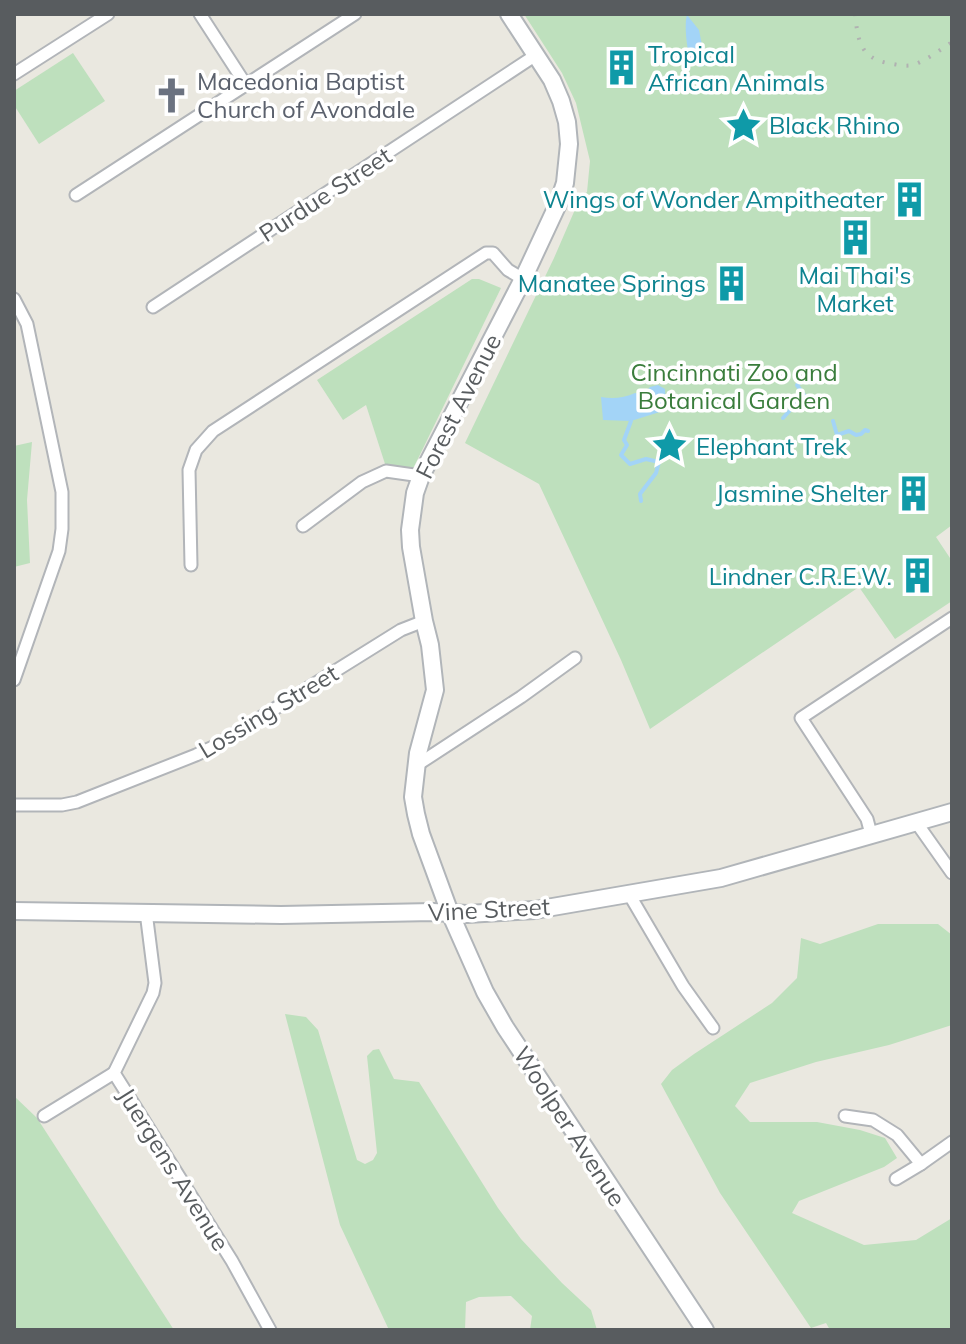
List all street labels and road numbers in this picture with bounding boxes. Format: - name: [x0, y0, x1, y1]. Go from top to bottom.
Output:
- street label: Purdue Street: [253, 140, 397, 248]
- street label: Forest Avenue: [409, 329, 507, 483]
- street label: Lossing Street: [193, 658, 343, 764]
- street label: Vine Street: [427, 891, 551, 927]
- street label: Woolper Avenue: [507, 1040, 633, 1212]
- street label: Juergens Avenue: [112, 1082, 236, 1256]

